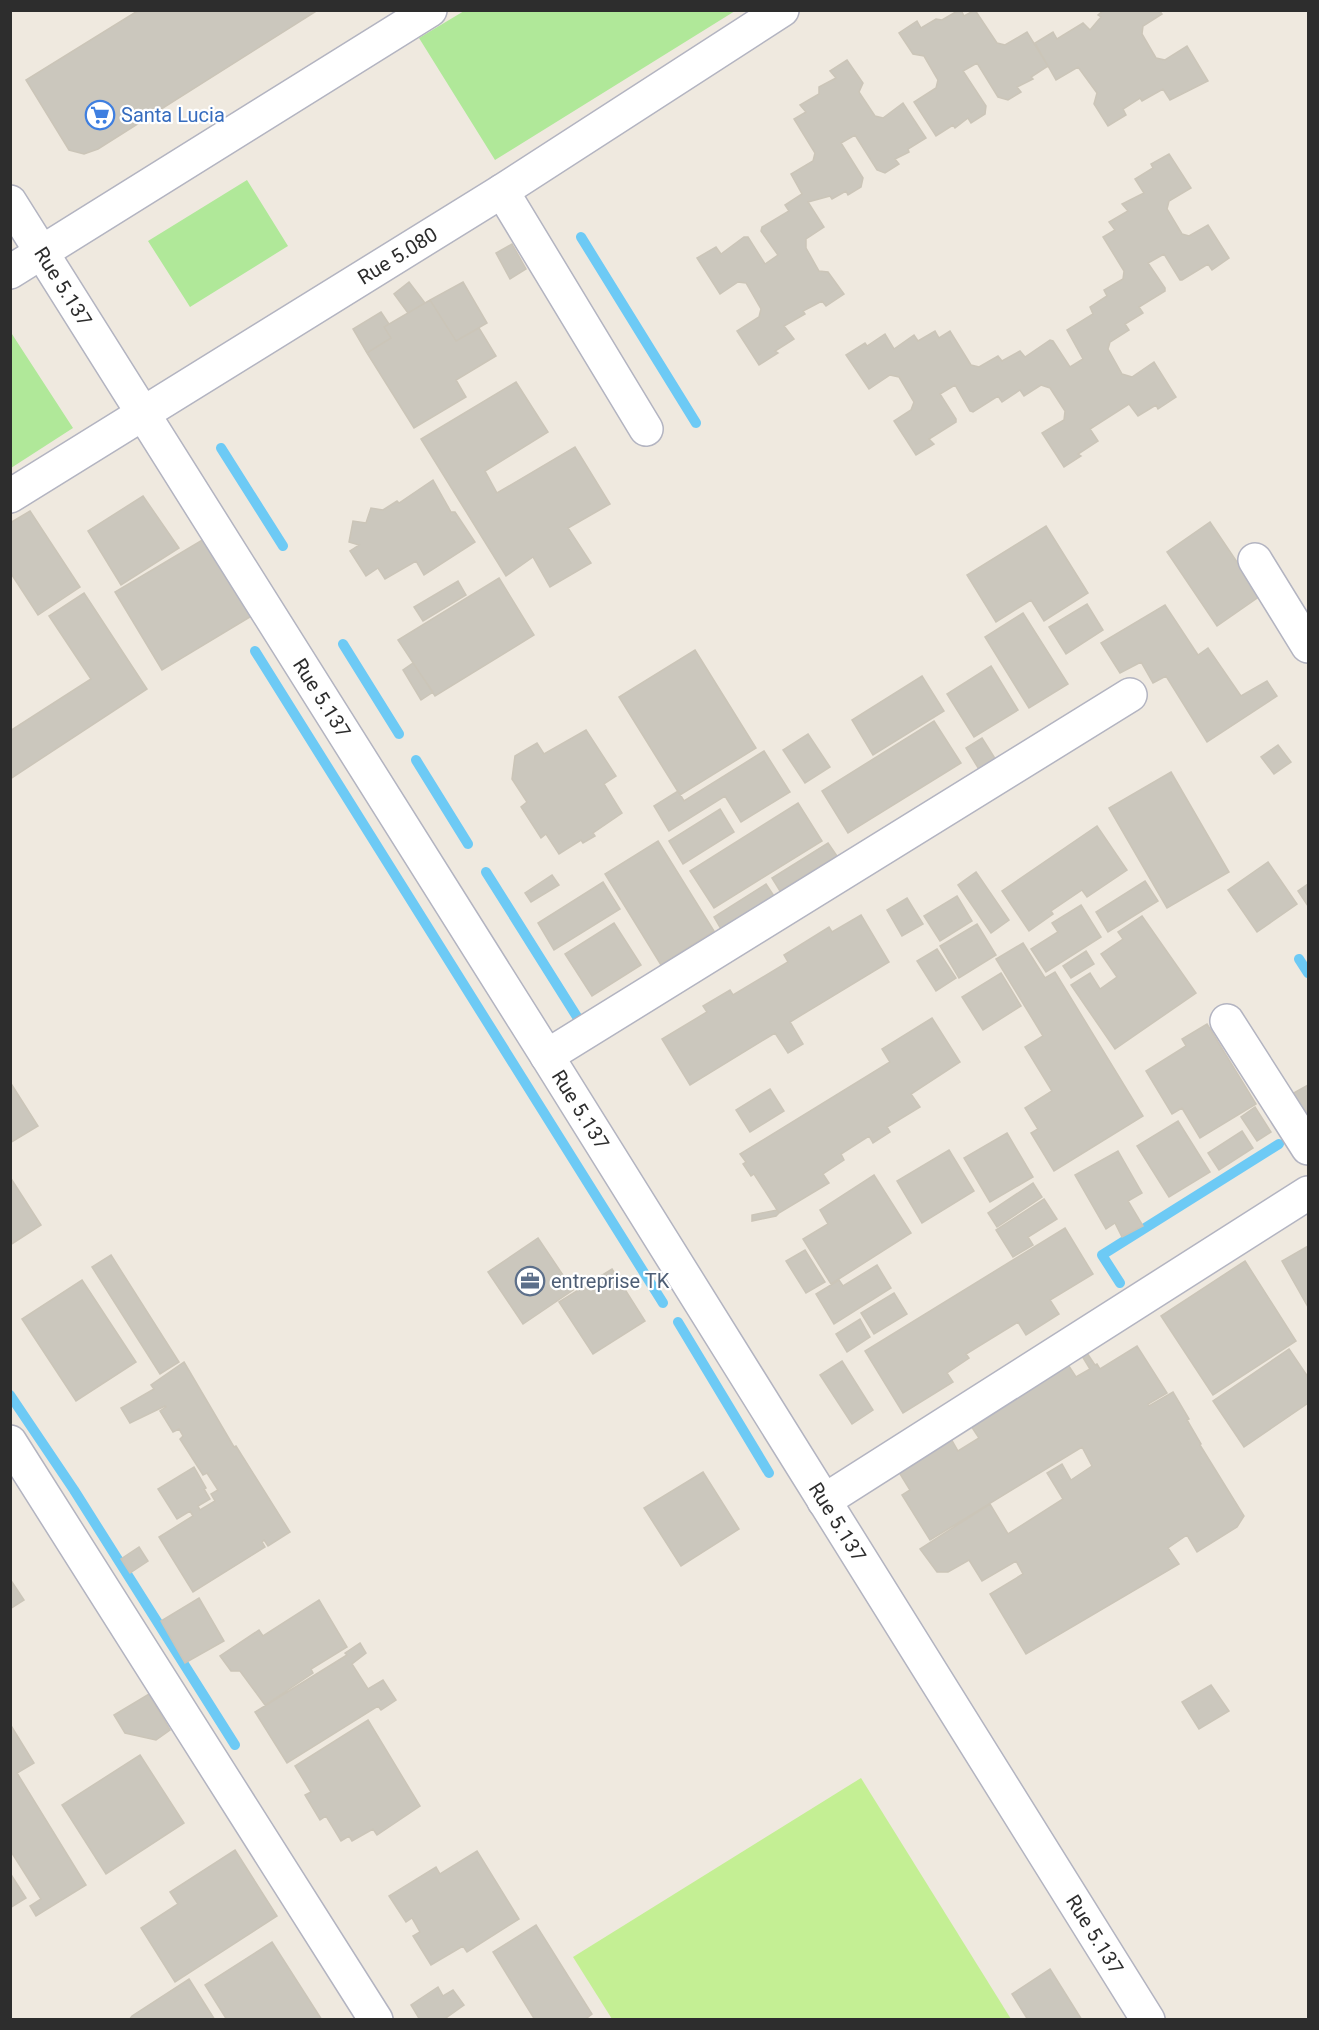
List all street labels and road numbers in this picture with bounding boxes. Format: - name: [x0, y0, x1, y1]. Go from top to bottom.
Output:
- street label: Rue 5.080: [353, 222, 442, 289]
- street label: Rue 5.137: [29, 243, 97, 331]
- street label: Rue 5.137: [288, 654, 356, 742]
- street label: Rue 5.137: [547, 1065, 614, 1154]
- street label: Rue 5.137: [804, 1478, 871, 1566]
- street label: Rue 5.137: [1061, 1890, 1128, 1979]

